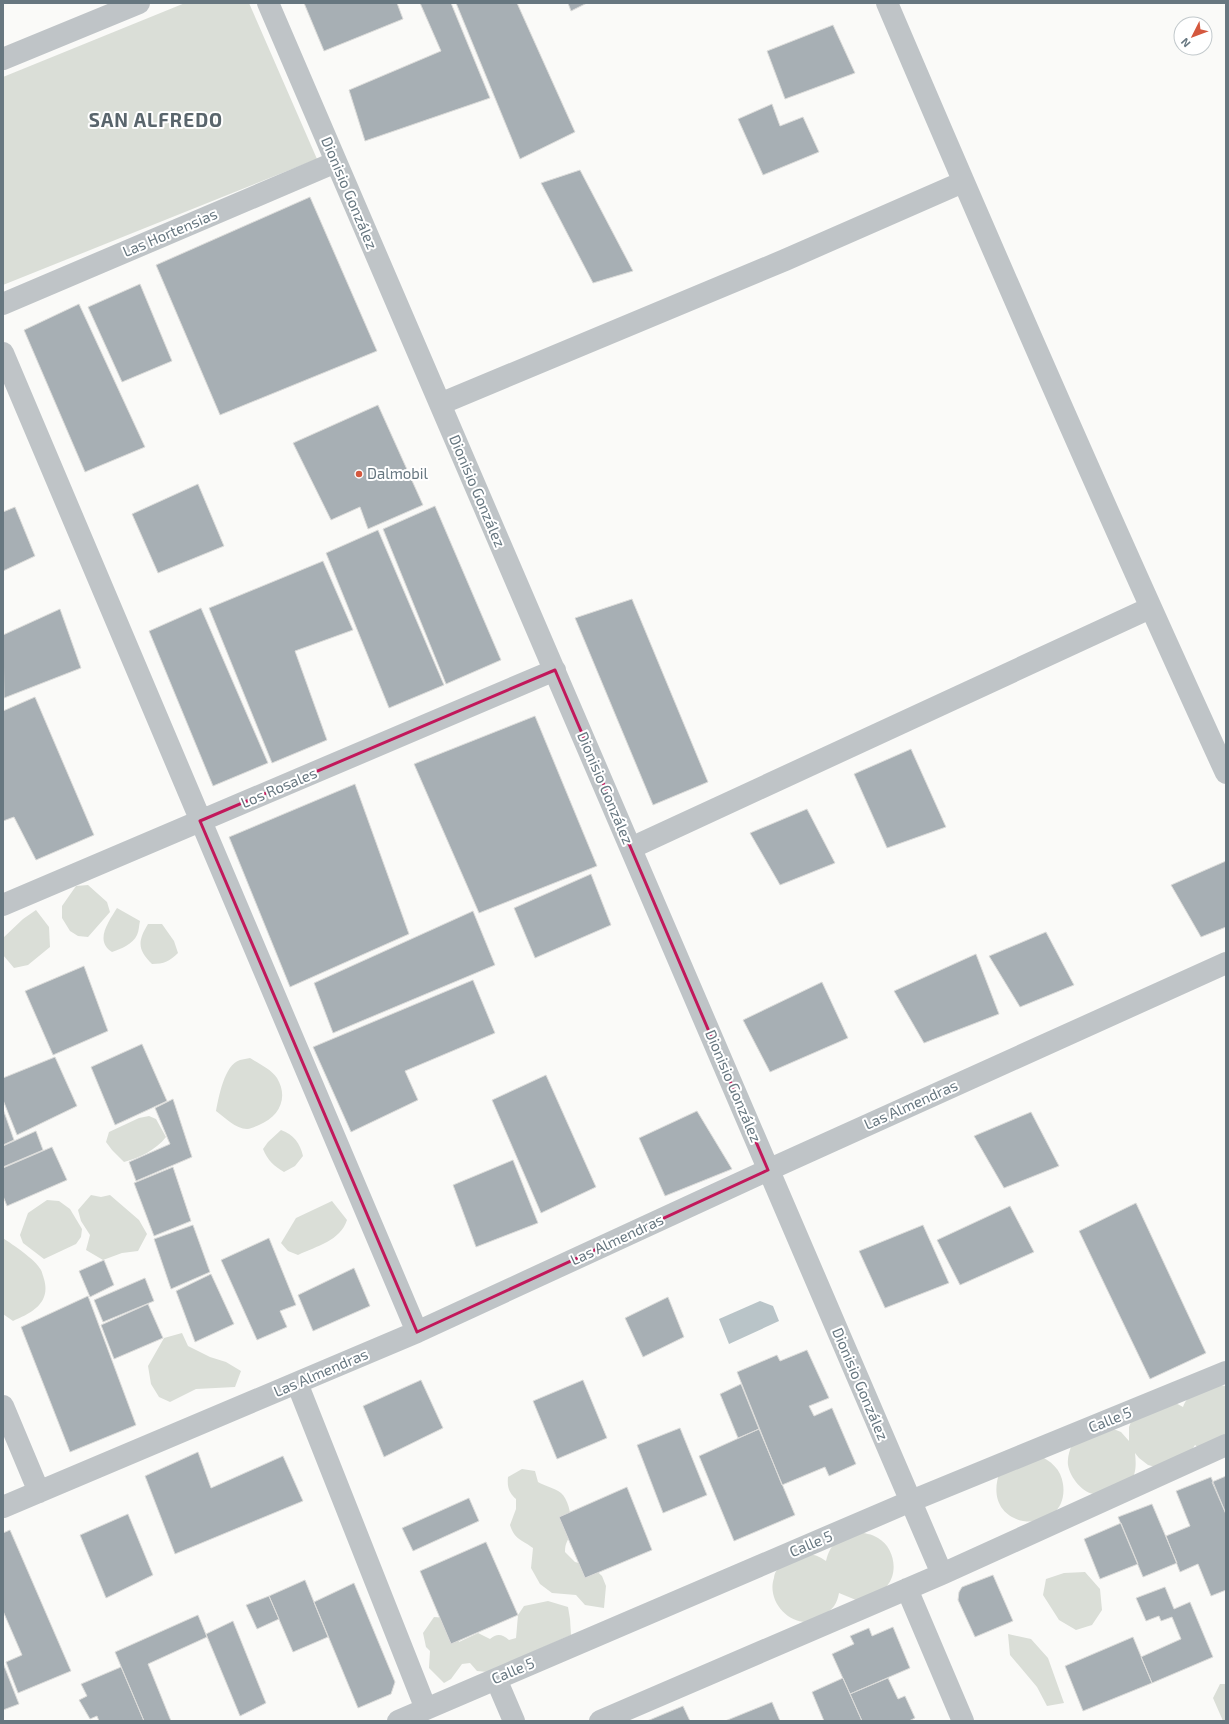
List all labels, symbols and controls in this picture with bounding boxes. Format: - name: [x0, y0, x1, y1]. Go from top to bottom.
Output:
- north arrow: [1173, 16, 1213, 56]
- text: N: [1178, 36, 1193, 50]
- district label: SAN ALFREDO: [89, 108, 223, 131]
- street label: Dionisio González: [318, 134, 382, 252]
- street label: Las Hortensias: [120, 204, 220, 260]
- street label: Dionisio González: [446, 432, 510, 550]
- place label: Dalmobil: [367, 464, 429, 482]
- marker: Dalmobil: [354, 469, 364, 479]
- street label: Dionisio González: [574, 729, 638, 847]
- street label: Los Rosales: [238, 763, 319, 811]
- street label: Dionisio González: [702, 1027, 766, 1145]
- street label: Las Almendras: [861, 1075, 960, 1133]
- street label: Las Almendras: [567, 1210, 666, 1269]
- street label: Dionisio González: [829, 1325, 893, 1443]
- street label: Las Almendras: [271, 1344, 370, 1400]
- street label: Calle 5: [1085, 1402, 1134, 1436]
- street label: Calle 5: [786, 1526, 835, 1560]
- street label: Calle 5: [488, 1653, 537, 1687]

